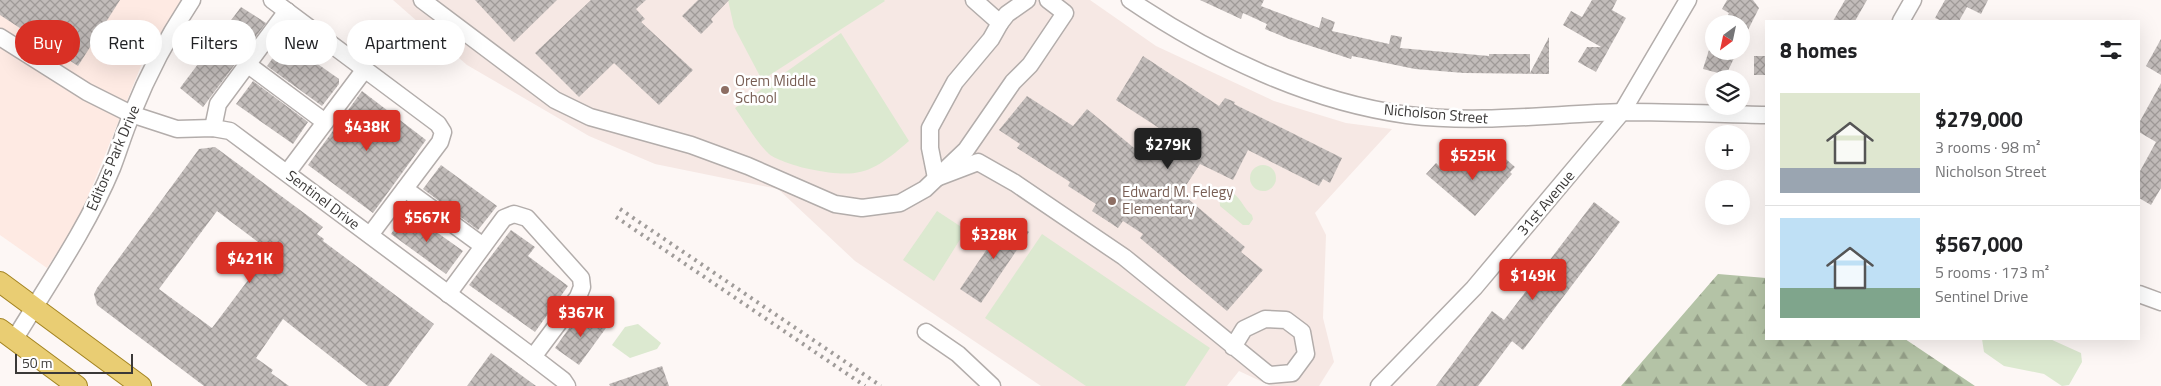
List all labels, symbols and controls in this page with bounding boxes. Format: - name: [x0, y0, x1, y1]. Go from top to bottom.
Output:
- north arrow: [1705, 15, 1750, 60]
- map controls: [1705, 15, 1750, 225]
- chip: Buy: [15, 20, 80, 65]
- chip: Rent: [90, 20, 162, 65]
- chip: Filters: [172, 20, 256, 65]
- chip: New: [266, 20, 337, 65]
- chip: Apartment: [347, 20, 465, 65]
- text: 8 homes: [1780, 34, 1857, 66]
- icon: filters: [2097, 36, 2125, 64]
- place label: Orem Middle School: [735, 69, 816, 109]
- button: layers: [1705, 70, 1750, 115]
- marker: Orem Middle School: [719, 84, 731, 96]
- street label: Nicholson Street: [1383, 97, 1490, 130]
- street label: Editors Park Drive: [80, 101, 145, 214]
- text: $279,000: [1935, 103, 2023, 135]
- pin: $438K: [332, 110, 402, 152]
- icon: home: [1820, 113, 1880, 173]
- text: $438K: [344, 114, 390, 138]
- button: +: [1705, 125, 1750, 170]
- pin: $279K: [1133, 128, 1203, 170]
- text: $279K: [1145, 132, 1191, 156]
- text: 3 rooms · 98 m²: [1935, 135, 2040, 159]
- pin: $525K: [1438, 138, 1508, 181]
- text: $525K: [1450, 143, 1496, 167]
- text: Nicholson Street: [1935, 159, 2046, 183]
- street label: Sentinel Drive: [281, 164, 365, 235]
- street label: 31st Avenue: [1511, 165, 1580, 240]
- place label: Edward M. Felegy Elementary: [1122, 180, 1234, 220]
- button: −: [1705, 180, 1750, 225]
- marker: Edward M. Felegy Elementary: [1106, 195, 1118, 207]
- pin: $567K: [392, 200, 462, 243]
- text: $567K: [404, 205, 450, 229]
- pin: $328K: [959, 218, 1029, 260]
- text: $328K: [971, 222, 1017, 246]
- text: $567,000: [1935, 228, 2023, 260]
- icon: home: [1820, 238, 1880, 298]
- pin: $421K: [215, 242, 285, 284]
- text: $421K: [227, 246, 273, 270]
- pin: $149K: [1498, 258, 1568, 301]
- text: 5 rooms · 173 m²: [1935, 260, 2049, 284]
- text: $149K: [1510, 263, 1556, 287]
- text: Sentinel Drive: [1935, 284, 2028, 308]
- pin: $367K: [546, 296, 616, 338]
- text: $367K: [558, 300, 604, 324]
- scale bar: [15, 351, 132, 374]
- text: 50 m: [22, 352, 52, 373]

